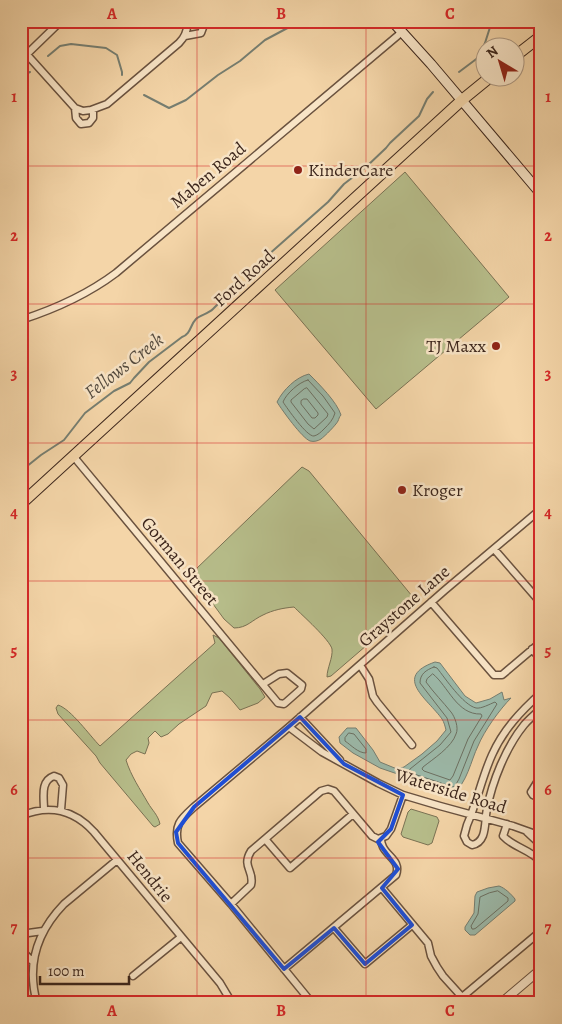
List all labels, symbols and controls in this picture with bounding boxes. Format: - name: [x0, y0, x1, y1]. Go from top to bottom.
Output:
- text: A: [106, 3, 118, 25]
- text: B: [276, 3, 286, 25]
- text: C: [445, 3, 455, 25]
- north arrow: [474, 38, 524, 88]
- text: N: [482, 42, 502, 63]
- text: 1: [11, 86, 17, 108]
- text: 1: [545, 86, 551, 108]
- street label: Maben Road: [165, 136, 251, 214]
- place label: KinderCare: [308, 158, 393, 182]
- marker: KinderCare: [292, 164, 304, 176]
- text: 2: [10, 225, 18, 247]
- text: 2: [544, 225, 552, 247]
- street label: Ford Road: [208, 244, 280, 312]
- water label: Fellows Creek: [79, 327, 169, 405]
- place label: TJ Maxx: [426, 334, 486, 358]
- marker: TJ Maxx: [490, 340, 502, 352]
- text: 3: [11, 363, 18, 385]
- text: 3: [545, 363, 552, 385]
- place label: Kroger: [412, 478, 463, 502]
- marker: Kroger: [396, 484, 408, 496]
- text: 4: [10, 502, 18, 524]
- text: 4: [544, 502, 552, 524]
- street label: Gorman Street: [136, 512, 224, 610]
- street label: Graystone Lane: [353, 560, 455, 652]
- text: 5: [11, 640, 18, 662]
- text: 5: [545, 640, 552, 662]
- street label: Waterside Road: [391, 762, 510, 819]
- text: 6: [10, 779, 18, 801]
- text: 6: [544, 779, 552, 801]
- street label: Hendrie: [122, 845, 178, 907]
- text: 7: [11, 917, 18, 939]
- text: 7: [545, 917, 552, 939]
- scale bar: [40, 954, 129, 986]
- text: 100 m: [48, 961, 85, 981]
- text: A: [106, 1000, 118, 1022]
- text: B: [276, 1000, 286, 1022]
- text: C: [445, 1000, 455, 1022]

